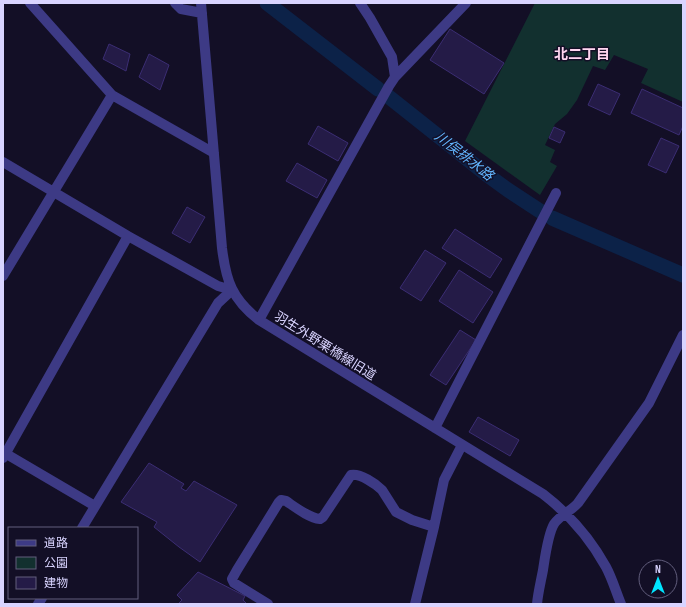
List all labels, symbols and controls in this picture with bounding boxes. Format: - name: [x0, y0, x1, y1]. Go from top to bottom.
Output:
- district label: 北二丁目: [554, 46, 610, 63]
- water label: 川俣排水路: [431, 128, 498, 185]
- street label: 羽生外野栗橋線旧道: [271, 308, 379, 384]
- legend: [8, 527, 138, 599]
- text: 道路: [44, 536, 68, 551]
- text: 公園: [44, 556, 68, 571]
- north arrow: [638, 559, 678, 599]
- text: N: [655, 563, 661, 576]
- text: 建物: [44, 576, 68, 591]

